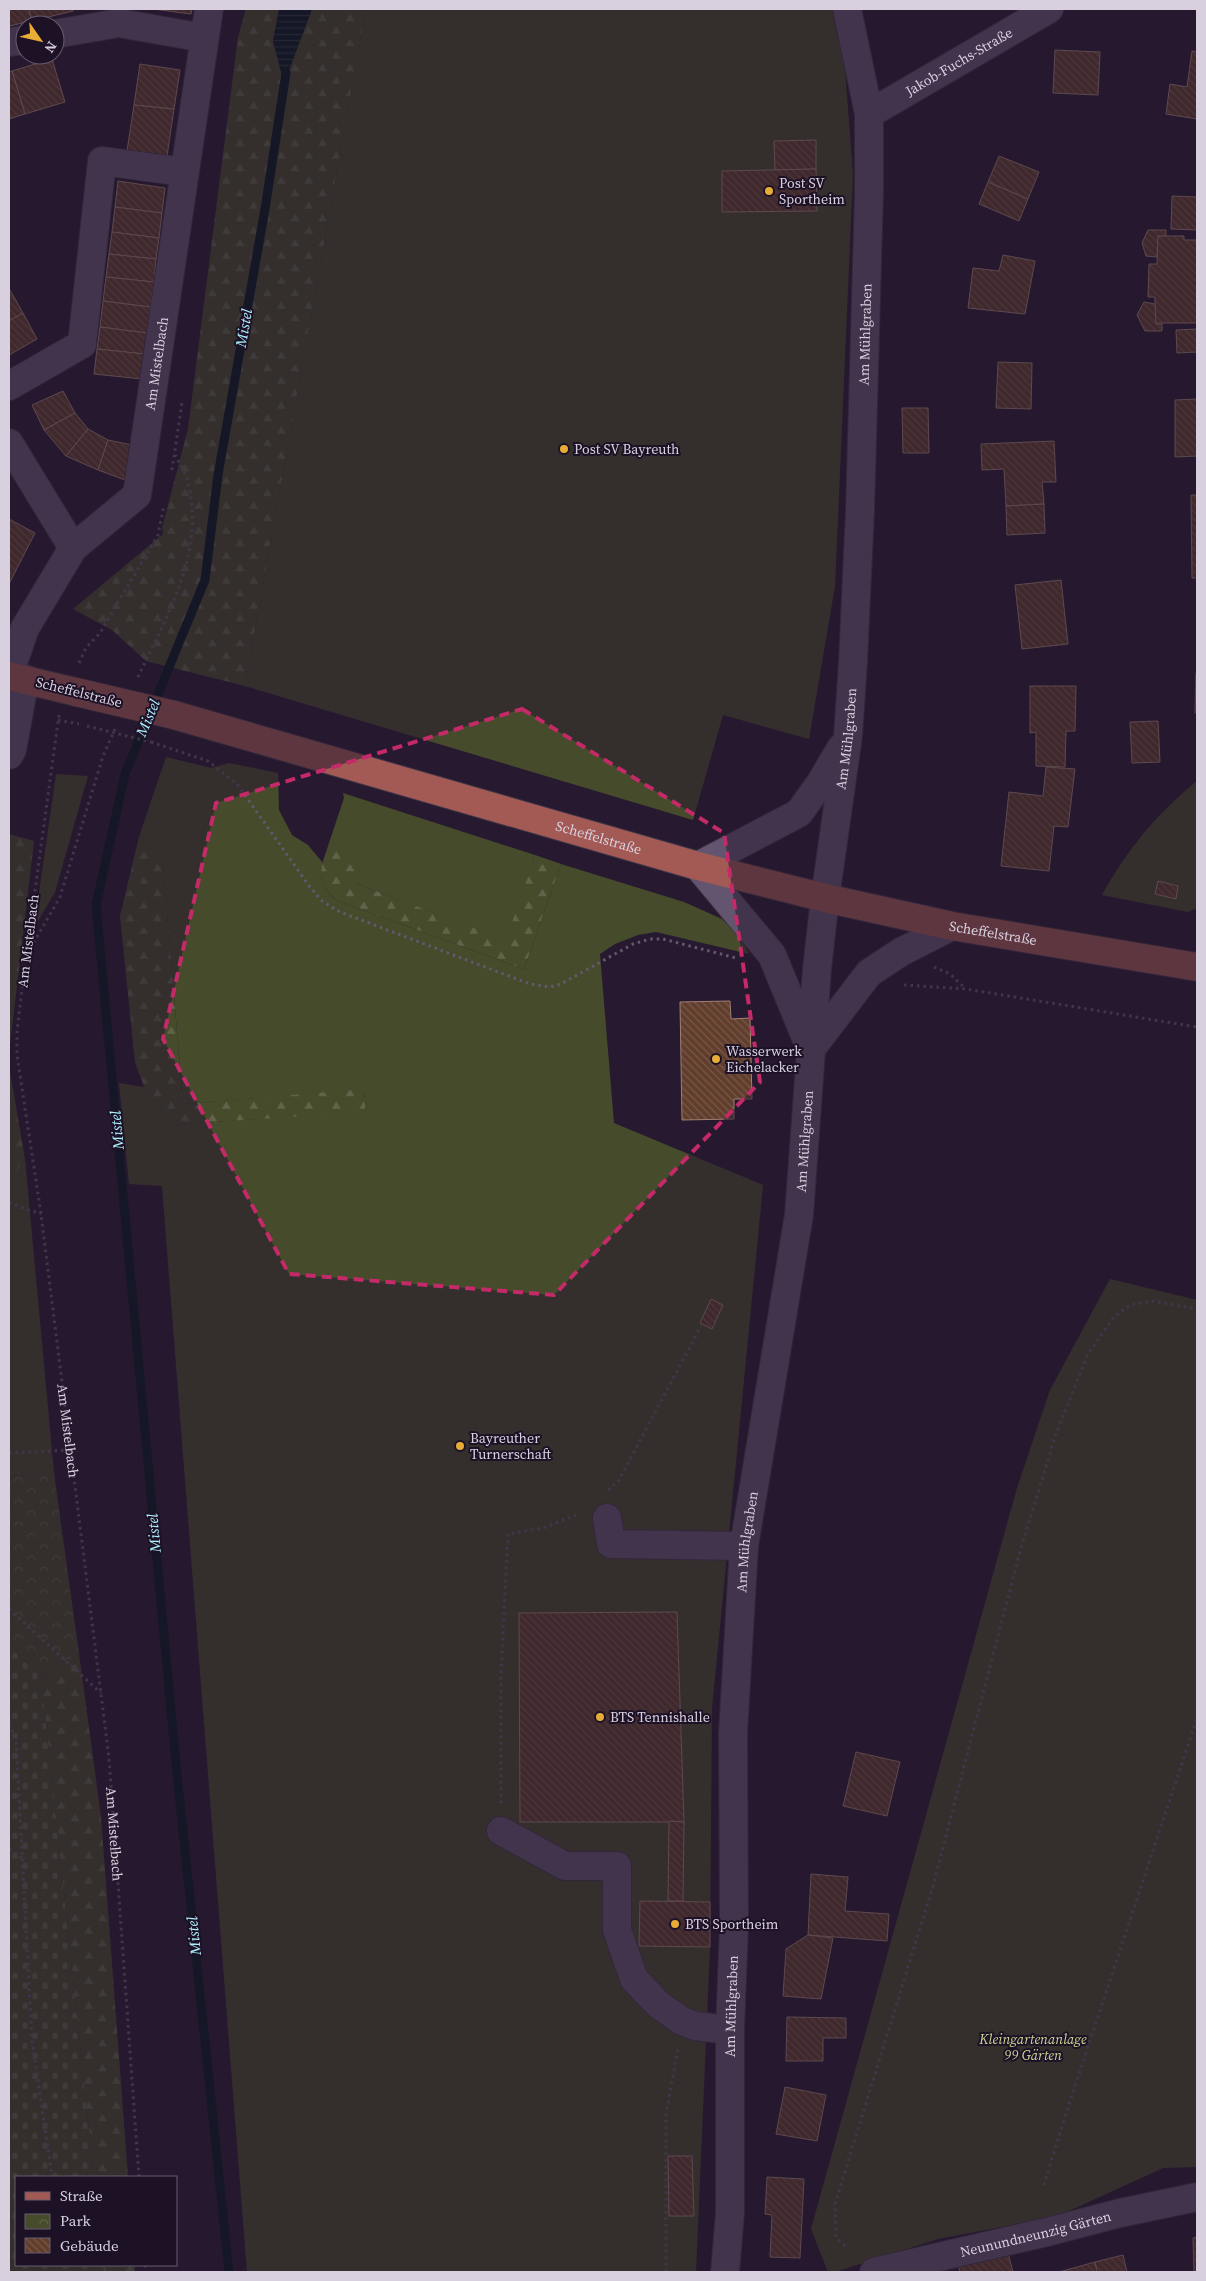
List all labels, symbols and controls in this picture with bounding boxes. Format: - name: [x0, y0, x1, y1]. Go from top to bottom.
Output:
- north arrow: [15, 15, 65, 65]
- street label: Jakob-Fuchs-Straße: [901, 22, 1016, 101]
- text: N: [40, 37, 62, 57]
- place label: Post SV Sportheim: [779, 173, 845, 209]
- marker: Post SV Sportheim: [763, 185, 775, 197]
- street label: Am Mühlgraben: [854, 282, 876, 386]
- water label: Mistel: [230, 306, 257, 350]
- street label: Am Mistelbach: [140, 315, 173, 412]
- place label: Post SV Bayreuth: [574, 439, 679, 459]
- marker: Post SV Bayreuth: [558, 443, 570, 455]
- street label: Scheffelstraße: [34, 672, 124, 712]
- street label: Am Mühlgraben: [831, 687, 861, 791]
- water label: Mistel: [130, 695, 165, 741]
- street label: Scheffelstraße: [553, 816, 644, 859]
- street label: Am Mistelbach: [12, 893, 44, 989]
- street label: Scheffelstraße: [948, 916, 1038, 950]
- place label: Wasserwerk Eichelacker: [726, 1041, 802, 1077]
- marker: Wasserwerk Eichelacker: [710, 1053, 722, 1065]
- street label: Am Mühlgraben: [791, 1089, 818, 1193]
- water label: Mistel: [104, 1109, 129, 1151]
- street label: Am Mistelbach: [52, 1383, 84, 1479]
- place label: Bayreuther Turnerschaft: [470, 1428, 551, 1464]
- marker: Bayreuther Turnerschaft: [454, 1440, 466, 1452]
- street label: Am Mühlgraben: [731, 1489, 763, 1593]
- water label: Mistel: [141, 1512, 166, 1554]
- place label: BTS Tennishalle: [610, 1707, 710, 1727]
- marker: BTS Tennishalle: [594, 1711, 606, 1723]
- street label: Am Mistelbach: [101, 1786, 128, 1882]
- place label: BTS Sportheim: [685, 1914, 779, 1934]
- water label: Mistel: [181, 1915, 206, 1957]
- marker: BTS Sportheim: [669, 1918, 681, 1930]
- street label: Am Mühlgraben: [720, 1954, 743, 2057]
- park label: Kleingartenanlage 99 Gärten: [978, 2029, 1087, 2065]
- legend: [15, 2176, 178, 2266]
- text: Straße: [60, 2185, 103, 2206]
- street label: Neunundneunzig Gärten: [958, 2206, 1114, 2262]
- text: Park: [60, 2210, 92, 2231]
- text: Gebäude: [60, 2235, 119, 2256]

